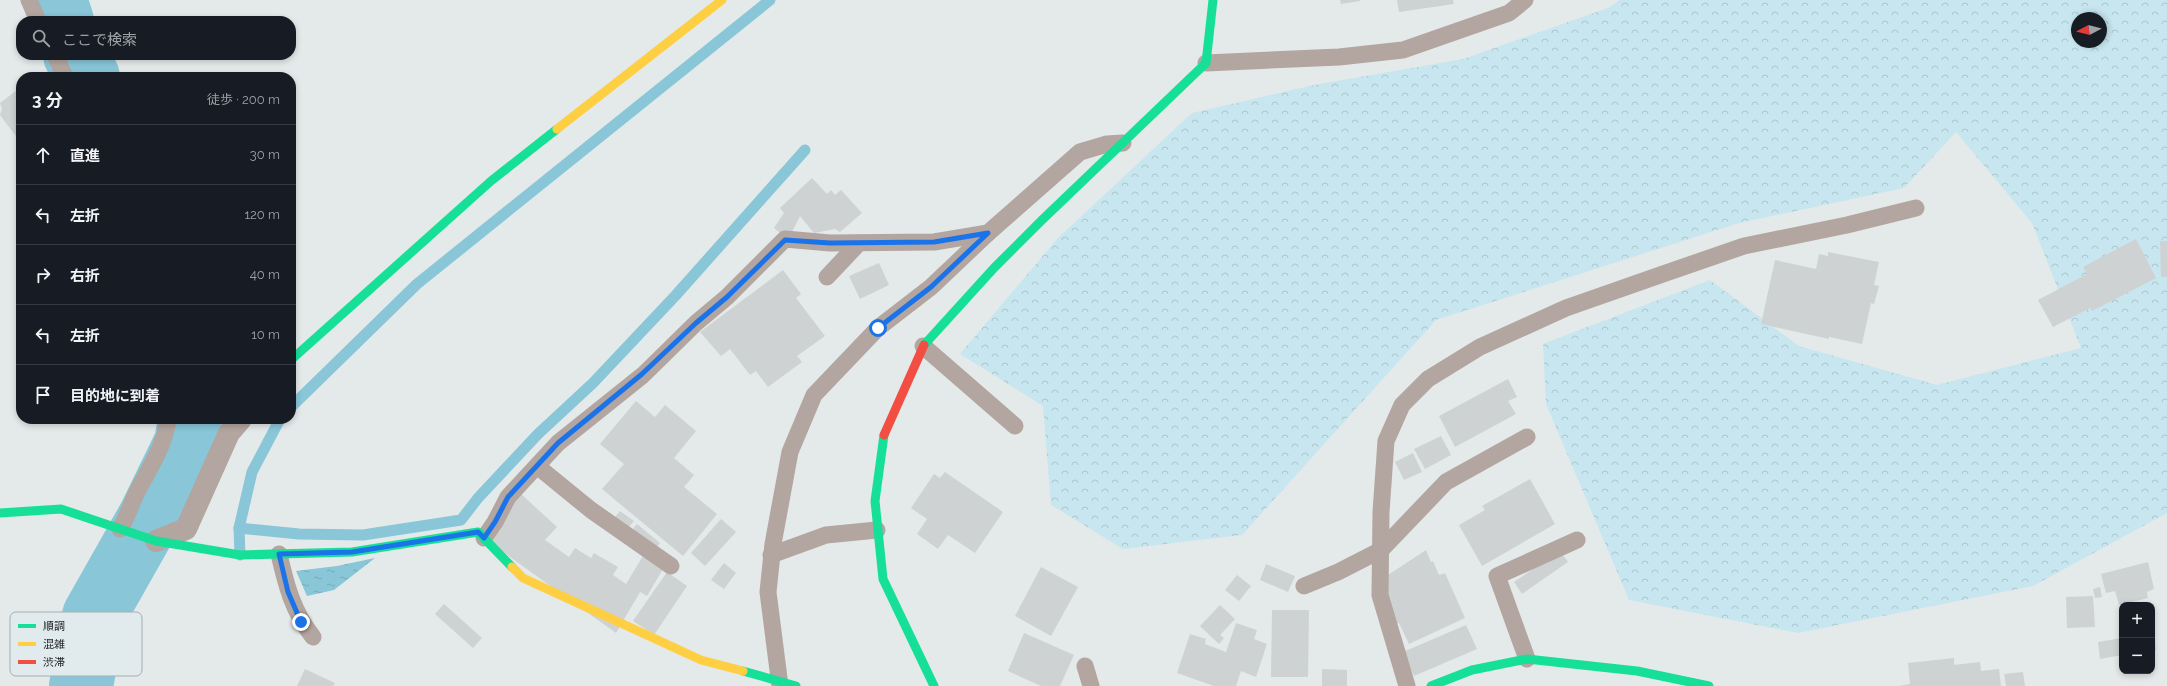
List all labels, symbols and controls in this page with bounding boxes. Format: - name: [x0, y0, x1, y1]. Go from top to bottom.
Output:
- north arrow: [2071, 12, 2107, 48]
- search box: [16, 16, 296, 60]
- icon: search: [30, 27, 52, 49]
- text: ここで検索: [62, 31, 137, 49]
- text: 3 分: [32, 90, 63, 110]
- text: 徒歩 · 200 m: [207, 92, 280, 107]
- icon: ahead: [32, 144, 54, 166]
- text: 直進: [70, 147, 100, 165]
- text: 30 m: [250, 147, 280, 162]
- icon: left: [32, 204, 54, 226]
- text: 左折: [70, 207, 100, 225]
- text: 120 m: [244, 207, 280, 222]
- icon: right: [32, 264, 54, 286]
- text: 右折: [70, 267, 100, 285]
- text: 40 m: [250, 267, 280, 282]
- route start: [869, 319, 887, 337]
- icon: left: [32, 324, 54, 346]
- text: 左折: [70, 327, 100, 345]
- text: 10 m: [251, 327, 280, 342]
- icon: arrive: [32, 384, 54, 406]
- text: 目的地に到着: [70, 387, 160, 405]
- map controls: [2119, 602, 2155, 674]
- button: +: [2119, 602, 2155, 638]
- legend: [10, 612, 142, 676]
- route end: [292, 613, 310, 631]
- text: 順調: [43, 620, 65, 633]
- text: 混雑: [43, 638, 65, 651]
- button: −: [2119, 638, 2155, 674]
- text: 渋滞: [43, 656, 65, 669]

